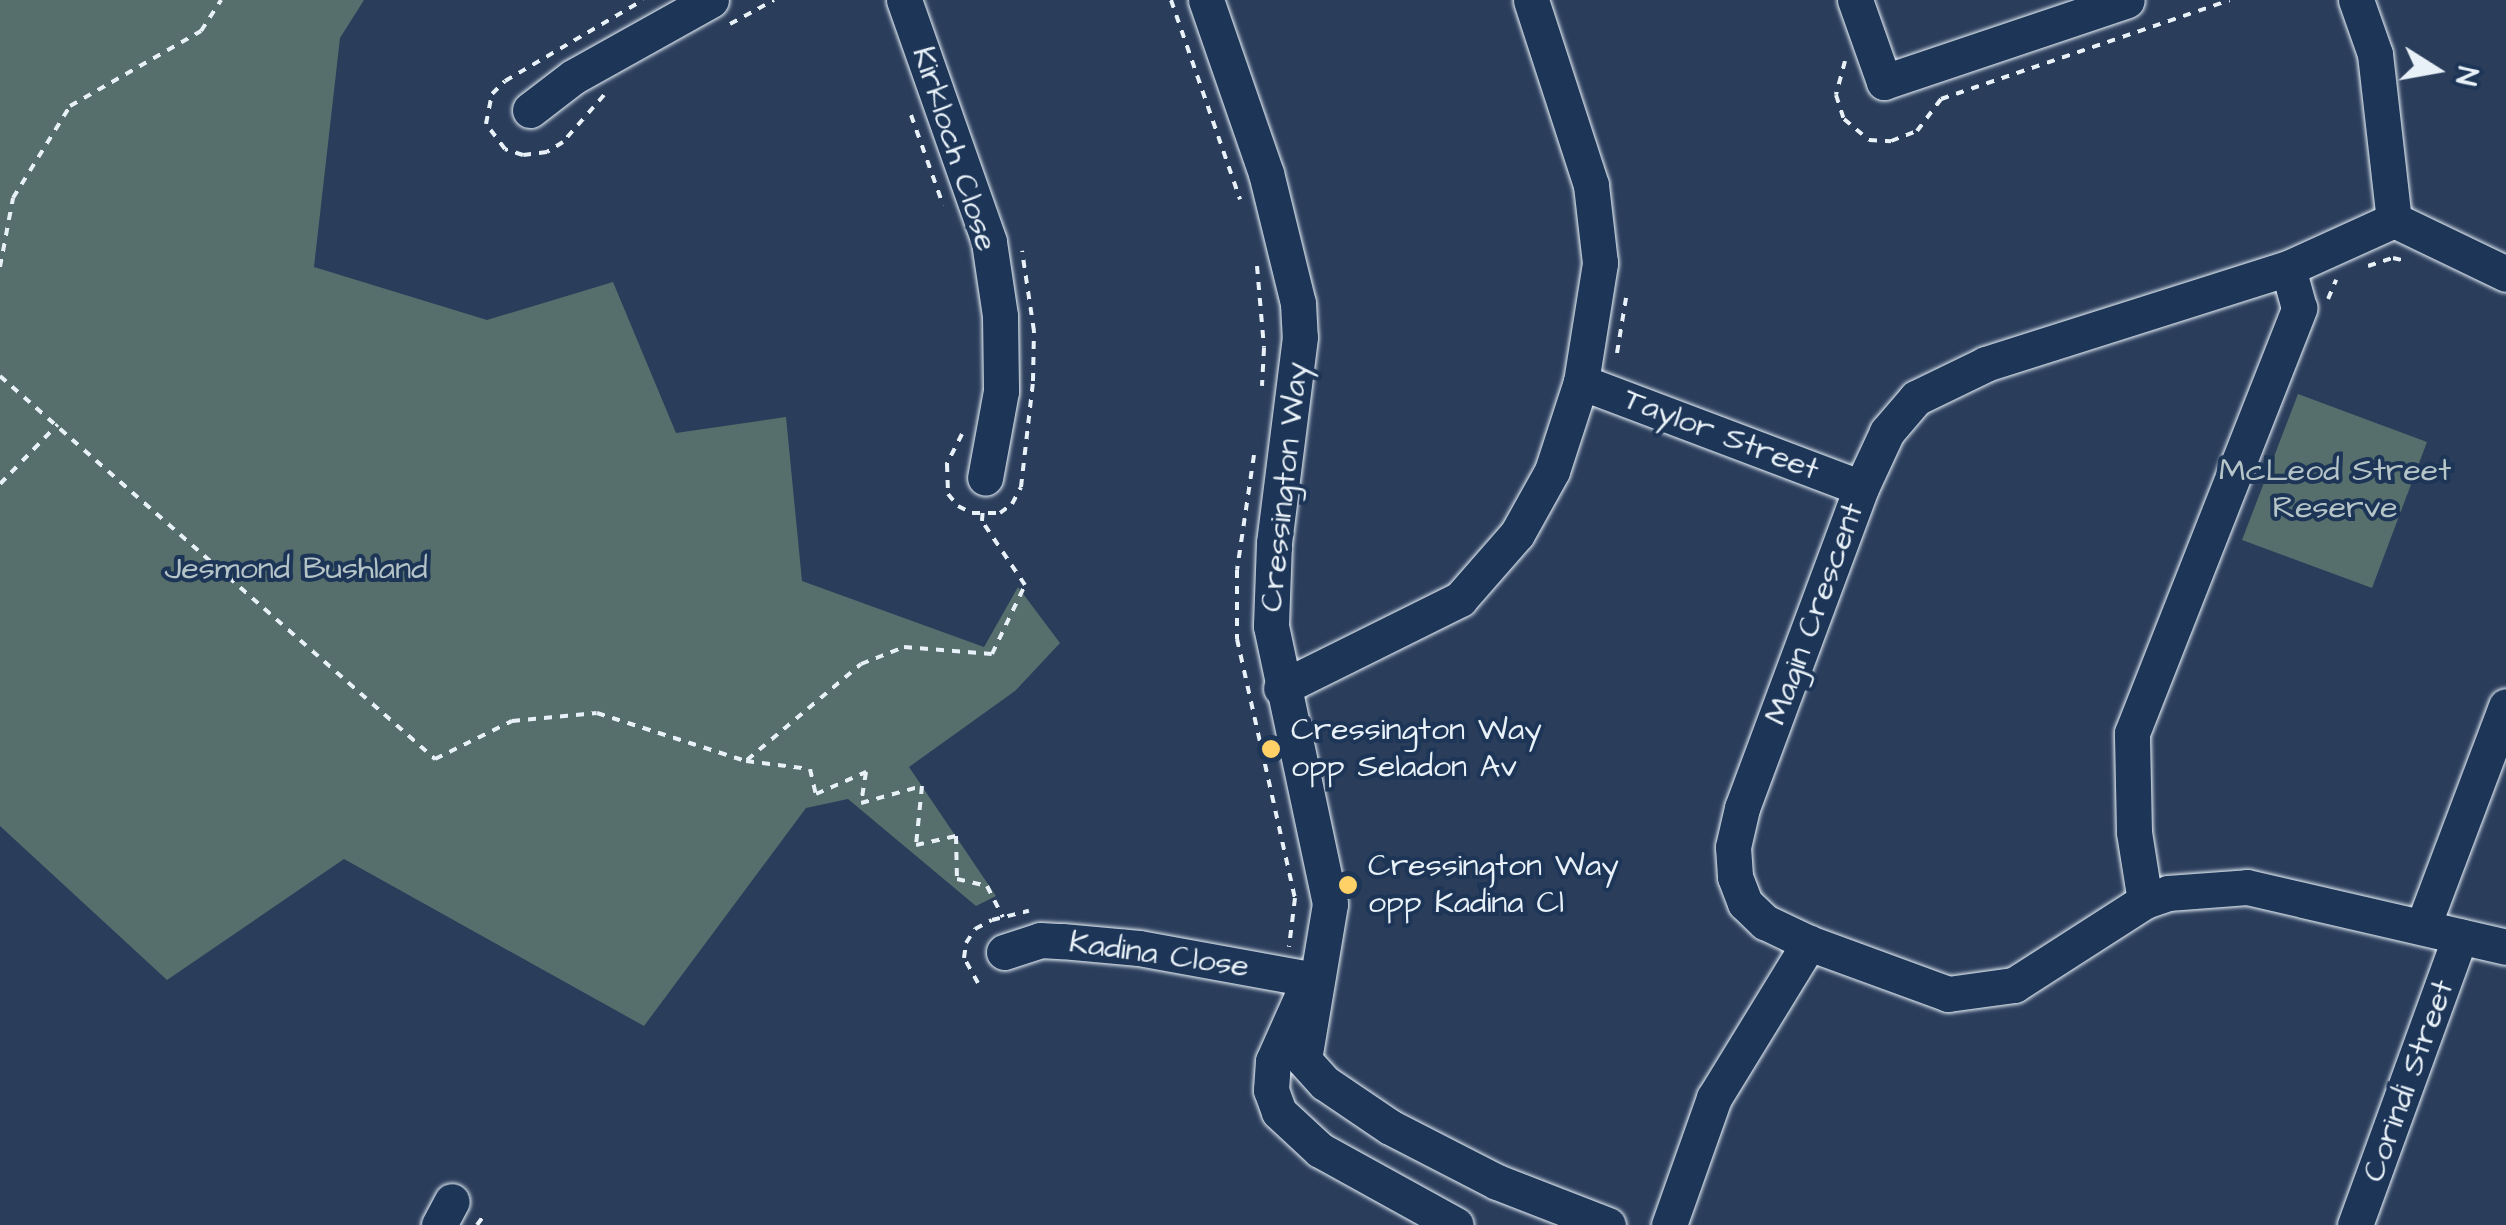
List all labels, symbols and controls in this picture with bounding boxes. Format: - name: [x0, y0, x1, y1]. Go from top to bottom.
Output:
- north arrow: [2386, 20, 2486, 120]
- street label: Kirkloch Close: [903, 42, 1005, 256]
- text: N: [2445, 63, 2487, 88]
- street label: Cressington Way: [1253, 360, 1317, 614]
- street label: Taylor Street: [1618, 380, 1824, 490]
- park label: McLeod Street Reserve: [2219, 453, 2451, 528]
- street label: Magin Crescent: [1757, 498, 1873, 730]
- park label: Jesmond Bushland: [164, 550, 428, 588]
- place label: Cressington Way opp Seladon Av: [1291, 712, 1542, 787]
- marker: Cressington Way opp Seladon Av: [1260, 738, 1282, 760]
- place label: Cressington Way opp Kadina Cl: [1368, 848, 1619, 923]
- marker: Cressington Way opp Kadina Cl: [1337, 874, 1359, 896]
- street label: Kadina Close: [1067, 923, 1251, 987]
- street label: Corindi Street: [2355, 975, 2463, 1187]

